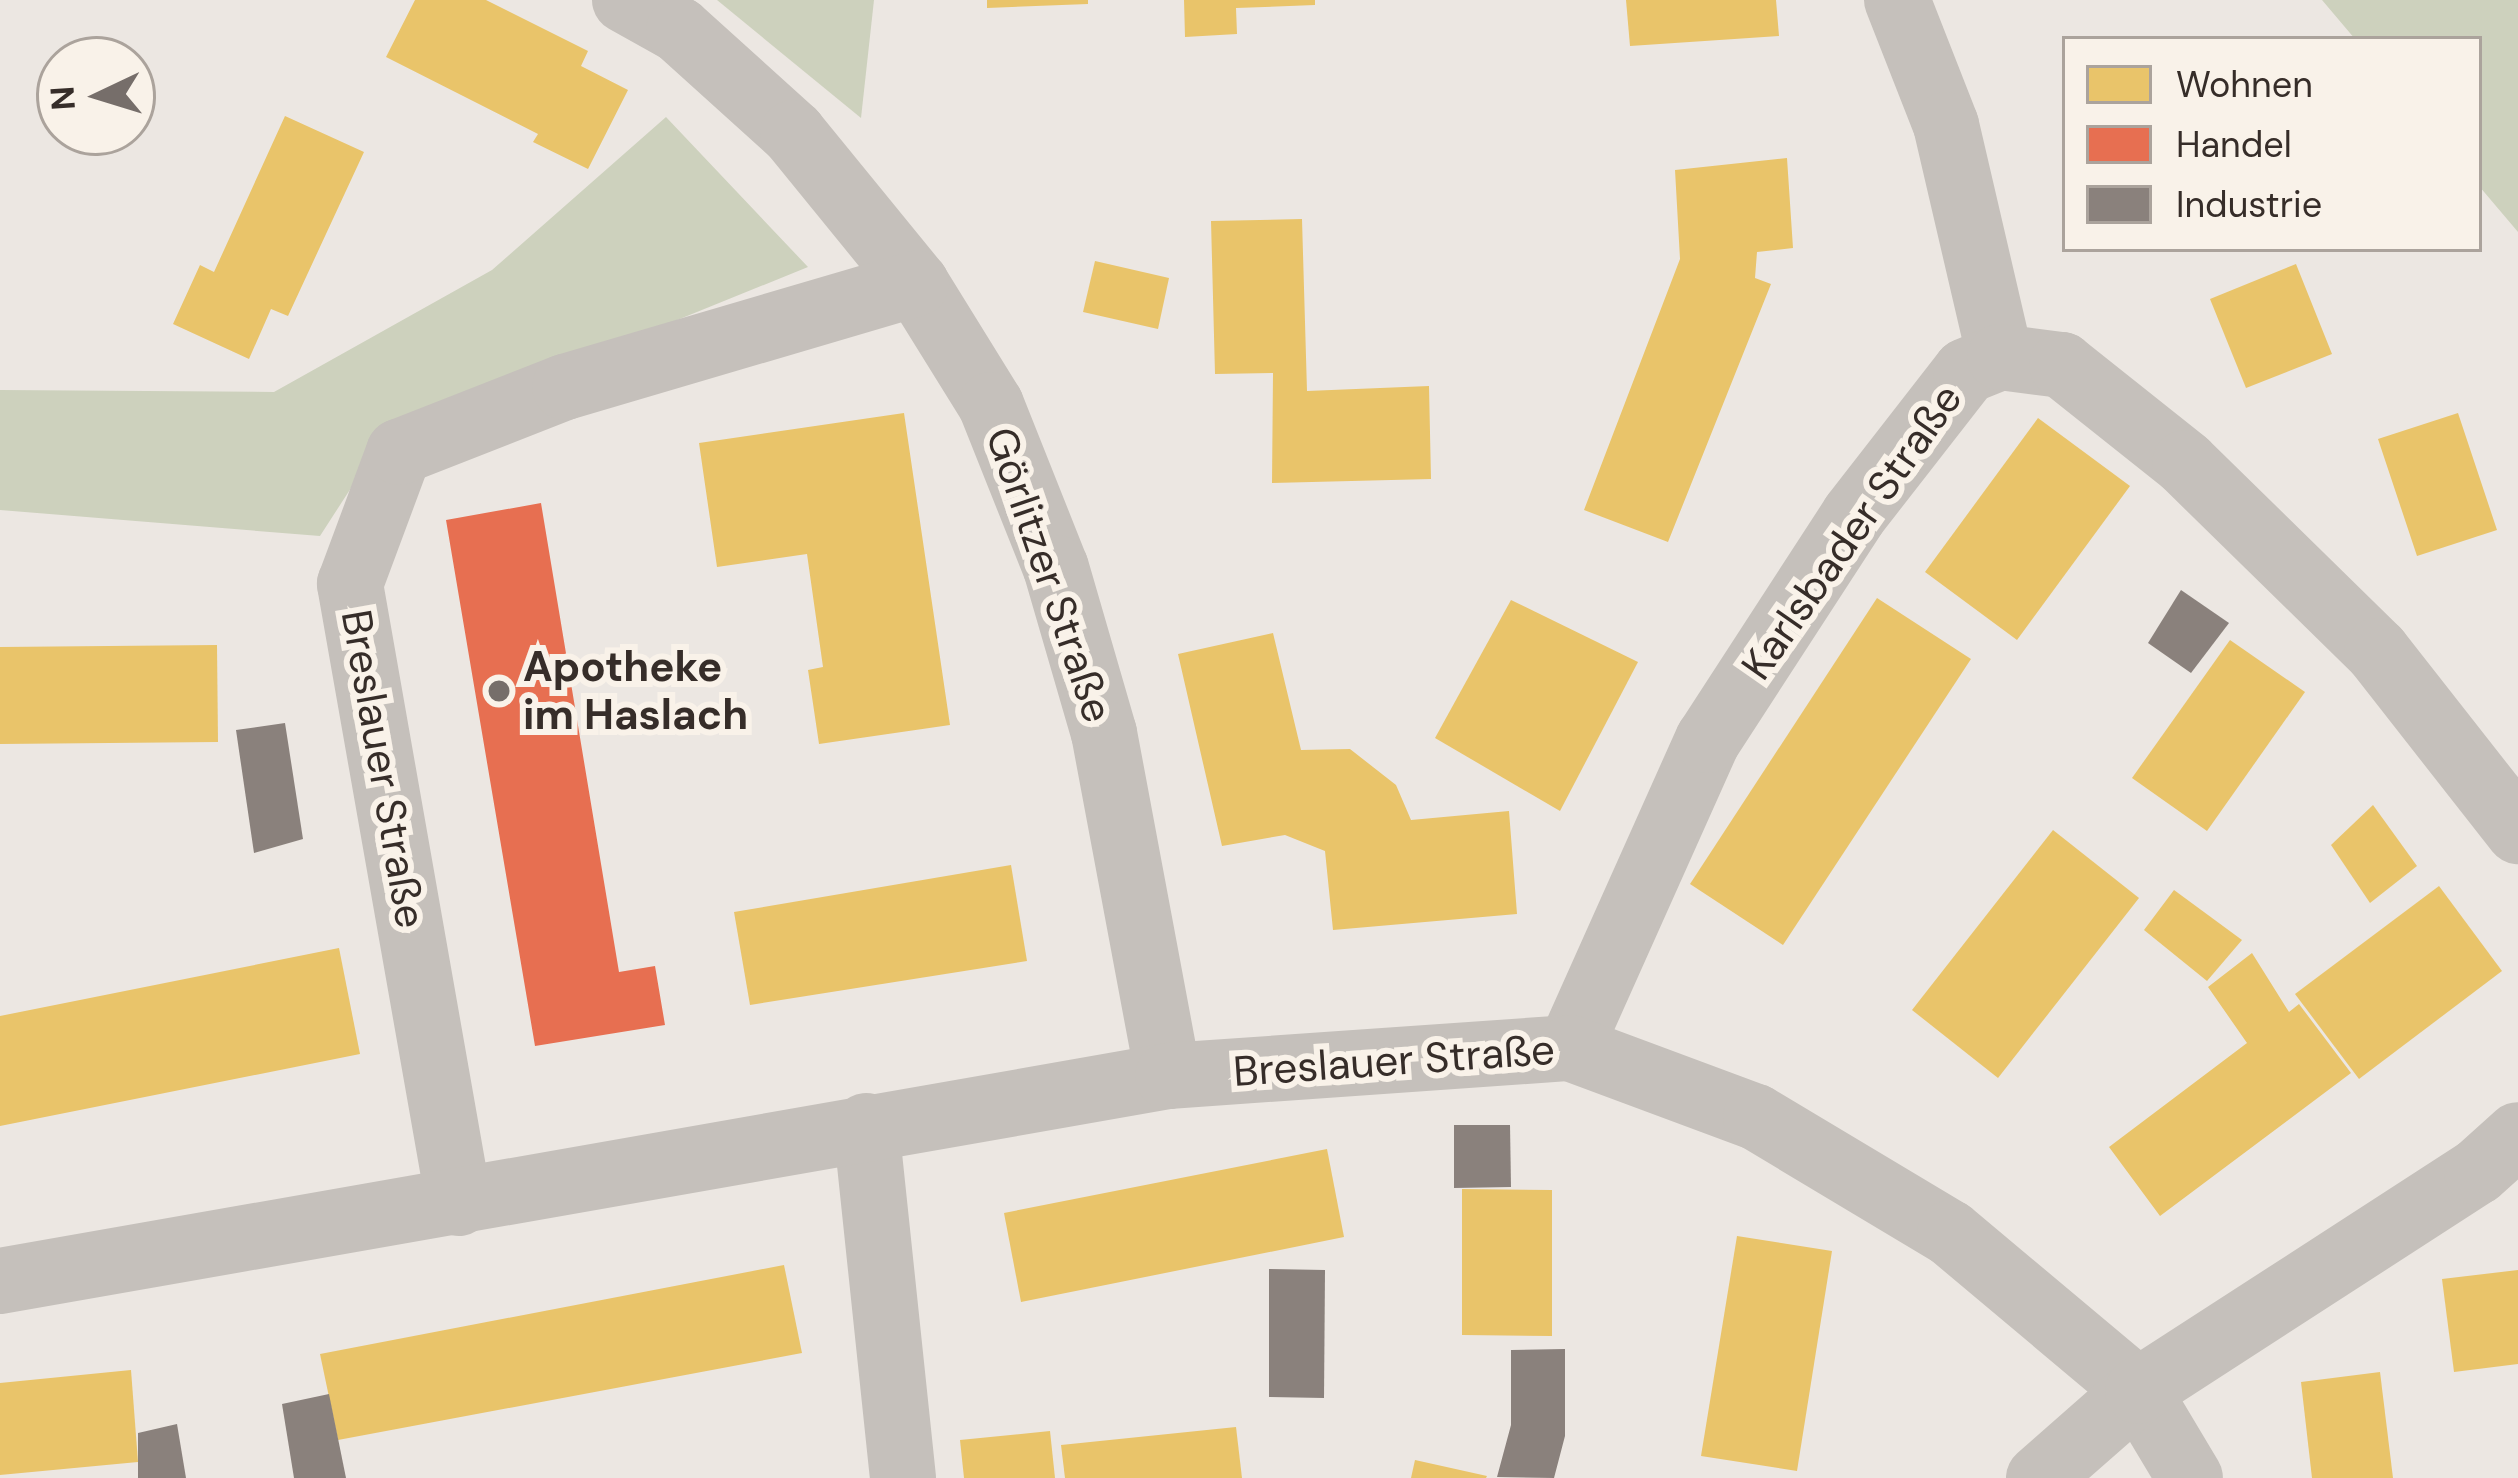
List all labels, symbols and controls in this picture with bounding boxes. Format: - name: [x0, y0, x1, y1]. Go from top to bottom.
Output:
- north arrow: [36, 36, 156, 156]
- legend: [2062, 36, 2482, 252]
- text: Wohnen: [2176, 61, 2313, 108]
- text: N: [40, 85, 85, 112]
- text: Handel: [2176, 121, 2292, 168]
- text: Industrie: [2176, 181, 2322, 228]
- street label: Karlsbader Straße: [1731, 375, 1973, 689]
- street label: Görlitzer Straße: [975, 421, 1123, 729]
- street label: Breslauer Straße: [330, 606, 436, 932]
- place label: Apotheke im Haslach: [523, 642, 748, 740]
- marker: Apotheke im Haslach: [486, 678, 512, 704]
- street label: Breslauer Straße: [1232, 1025, 1556, 1097]

